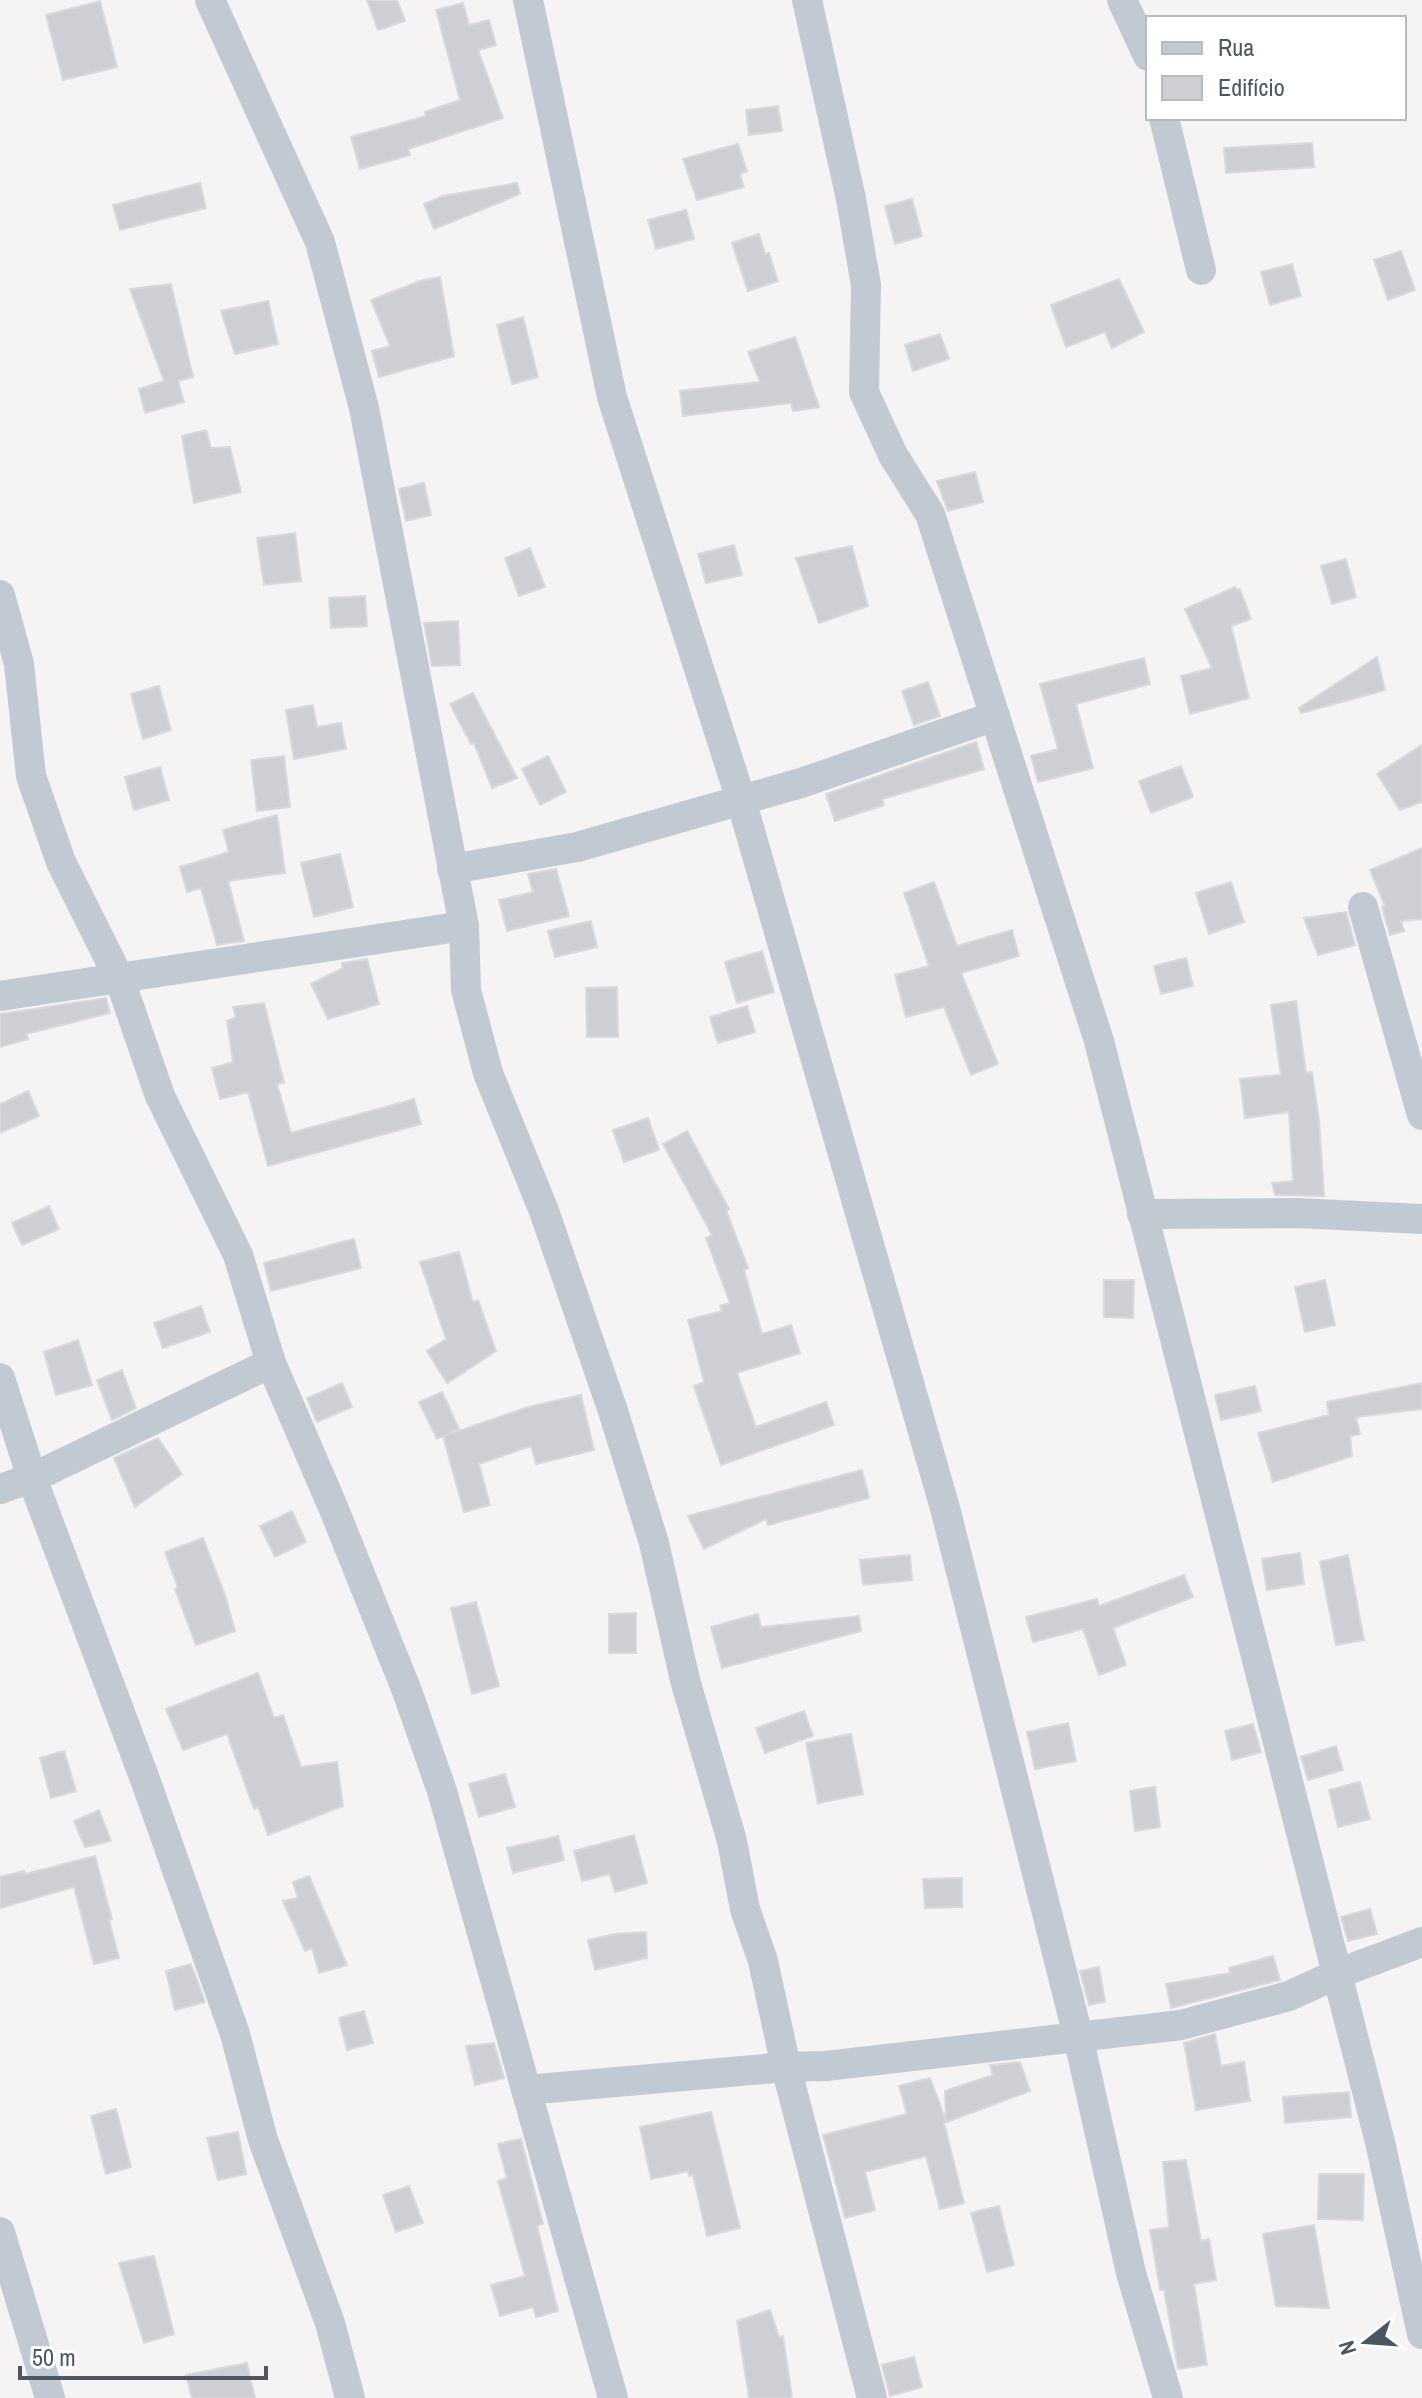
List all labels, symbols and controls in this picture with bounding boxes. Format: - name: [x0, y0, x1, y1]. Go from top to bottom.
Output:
- legend: [1146, 16, 1406, 120]
- text: Rua: [1218, 31, 1254, 63]
- text: Edifício: [1218, 71, 1285, 103]
- north arrow: [1326, 2302, 1406, 2382]
- scale bar: [20, 2330, 266, 2380]
- text: N: [1331, 2337, 1363, 2358]
- text: 50 m: [32, 2341, 76, 2373]

